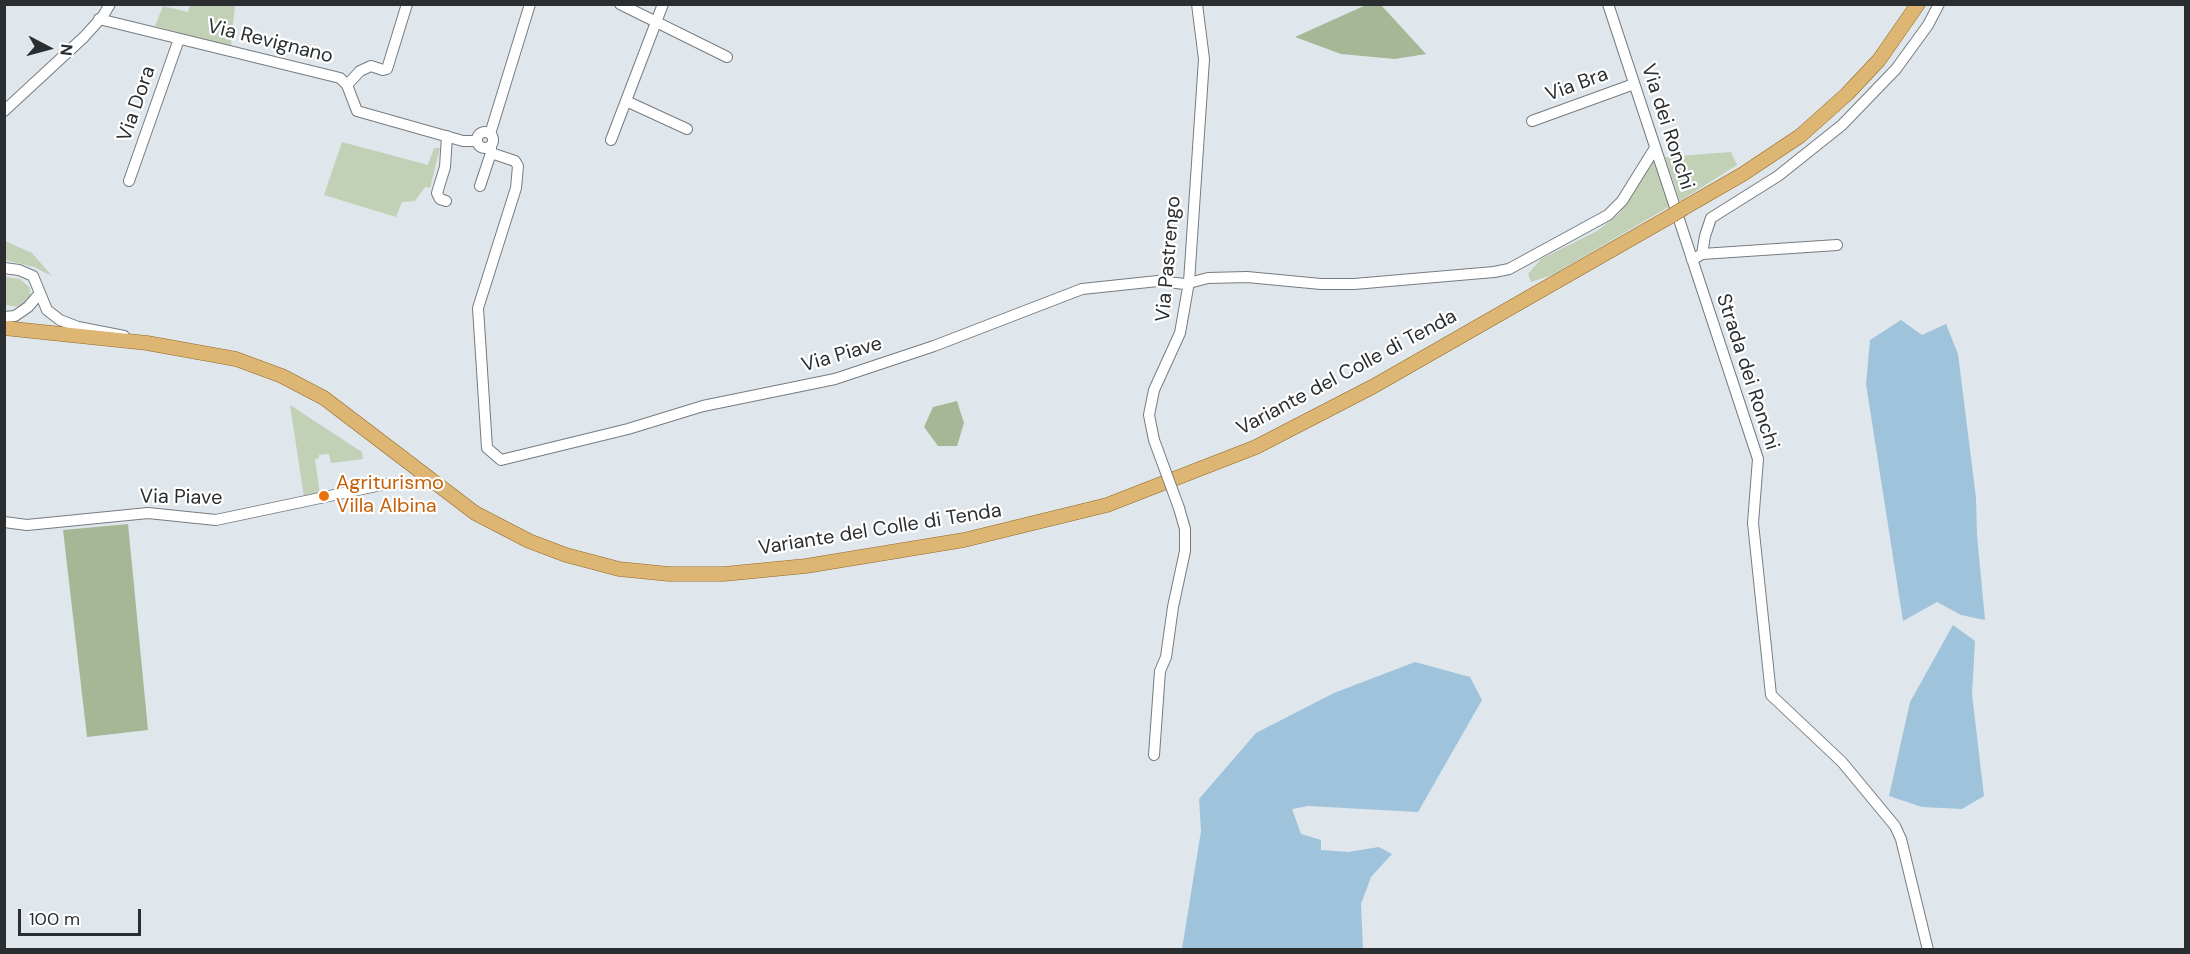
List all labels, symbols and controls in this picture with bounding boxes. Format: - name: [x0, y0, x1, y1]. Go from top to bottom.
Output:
- street label: Via Revignano: [205, 15, 335, 69]
- north arrow: [18, 18, 78, 78]
- text: N: [55, 43, 77, 57]
- street label: Via dei Ronchi: [1635, 61, 1699, 193]
- street label: Via Dora: [113, 63, 161, 145]
- street label: Via Bra: [1542, 63, 1612, 107]
- street label: Via Pastrengo: [1152, 195, 1186, 323]
- street label: Strada dei Ronchi: [1710, 291, 1784, 453]
- street label: Variante del Colle di Tenda: [1233, 305, 1461, 441]
- street label: Via Piave: [799, 332, 885, 378]
- place label: Agriturismo Villa Albina: [336, 472, 444, 519]
- street label: Via Piave: [139, 485, 223, 511]
- marker: Agriturismo Villa Albina: [317, 489, 331, 503]
- street label: Variante del Colle di Tenda: [757, 499, 1003, 561]
- scale bar: [21, 897, 144, 935]
- text: 100 m: [29, 907, 80, 931]

